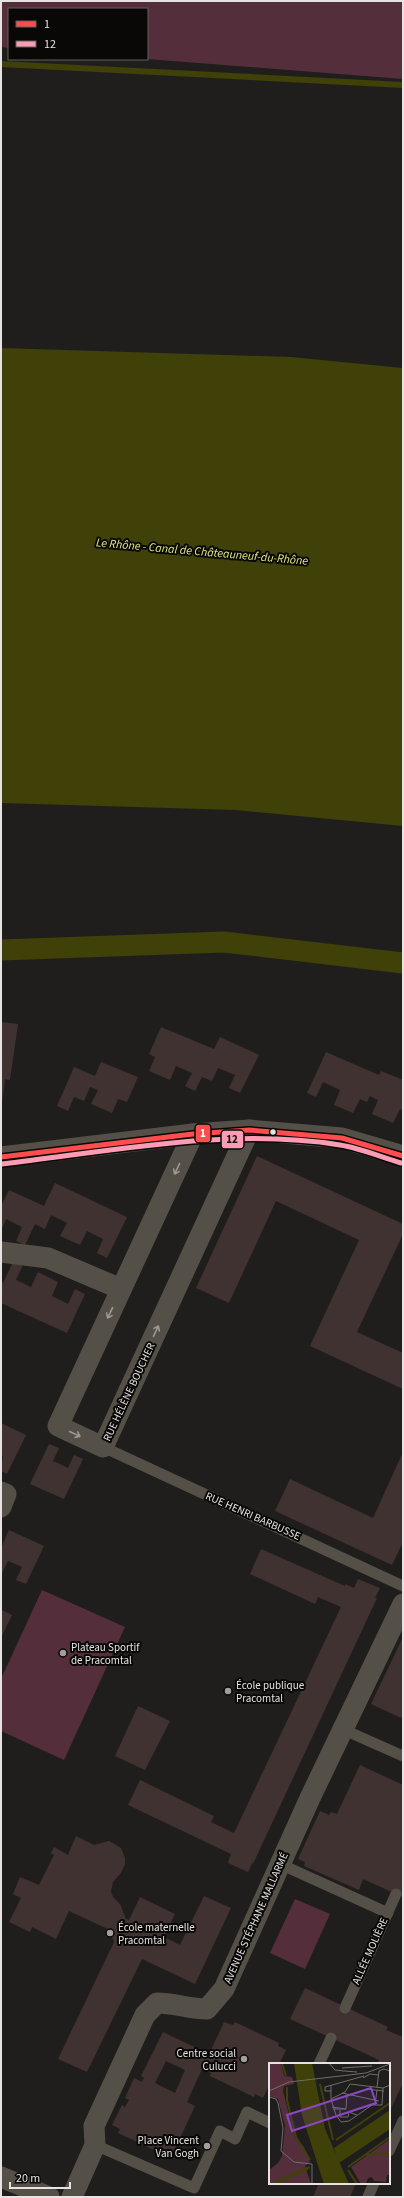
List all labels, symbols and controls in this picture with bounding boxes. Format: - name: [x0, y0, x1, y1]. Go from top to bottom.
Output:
- legend: [8, 8, 148, 60]
- text: 1: [44, 16, 50, 33]
- text: 12: [44, 36, 56, 53]
- water label: Le Rhône - Canal de Châteauneuf-du-Rhône: [95, 534, 309, 570]
- line badge: 1: [195, 1124, 211, 1143]
- text: 1: [200, 1126, 206, 1141]
- unlabelled marker: [268, 1127, 278, 1137]
- line badge: 12: [221, 1130, 244, 1149]
- text: 12: [226, 1132, 238, 1147]
- one-way arrow: [173, 1163, 180, 1175]
- one-way arrow: [106, 1306, 114, 1318]
- one-way arrow: [153, 1326, 161, 1338]
- street label: RUE HÉLÈNE BOUCHER: [100, 1340, 158, 1444]
- one-way arrow: [69, 1431, 81, 1438]
- street label: RUE HENRI BARBUSSE: [203, 1488, 303, 1544]
- place label: Plateau Sportif de Pracomtal: [71, 1640, 140, 1668]
- marker: Plateau Sportif de Pracomtal: [58, 1648, 68, 1658]
- place label: École publique Pracomtal: [236, 1678, 305, 1706]
- marker: École publique Pracomtal: [223, 1686, 233, 1696]
- street label: AVENUE STÉPHANE MALLARMÉ: [220, 1850, 292, 1986]
- street label: ALLÉE MOLIÈRE: [349, 1915, 392, 1987]
- place label: École maternelle Pracomtal: [118, 1920, 195, 1948]
- marker: École maternelle Pracomtal: [105, 1928, 115, 1938]
- place label: Centre social Culucci: [177, 2046, 236, 2074]
- marker: Centre social Culucci: [239, 2054, 249, 2064]
- inset map: [269, 2063, 390, 2184]
- place label: Place Vincent Van Gogh: [138, 2133, 199, 2161]
- marker: Place Vincent Van Gogh: [202, 2141, 212, 2151]
- scale bar: [10, 2164, 70, 2190]
- text: 20 m: [16, 2170, 40, 2187]

